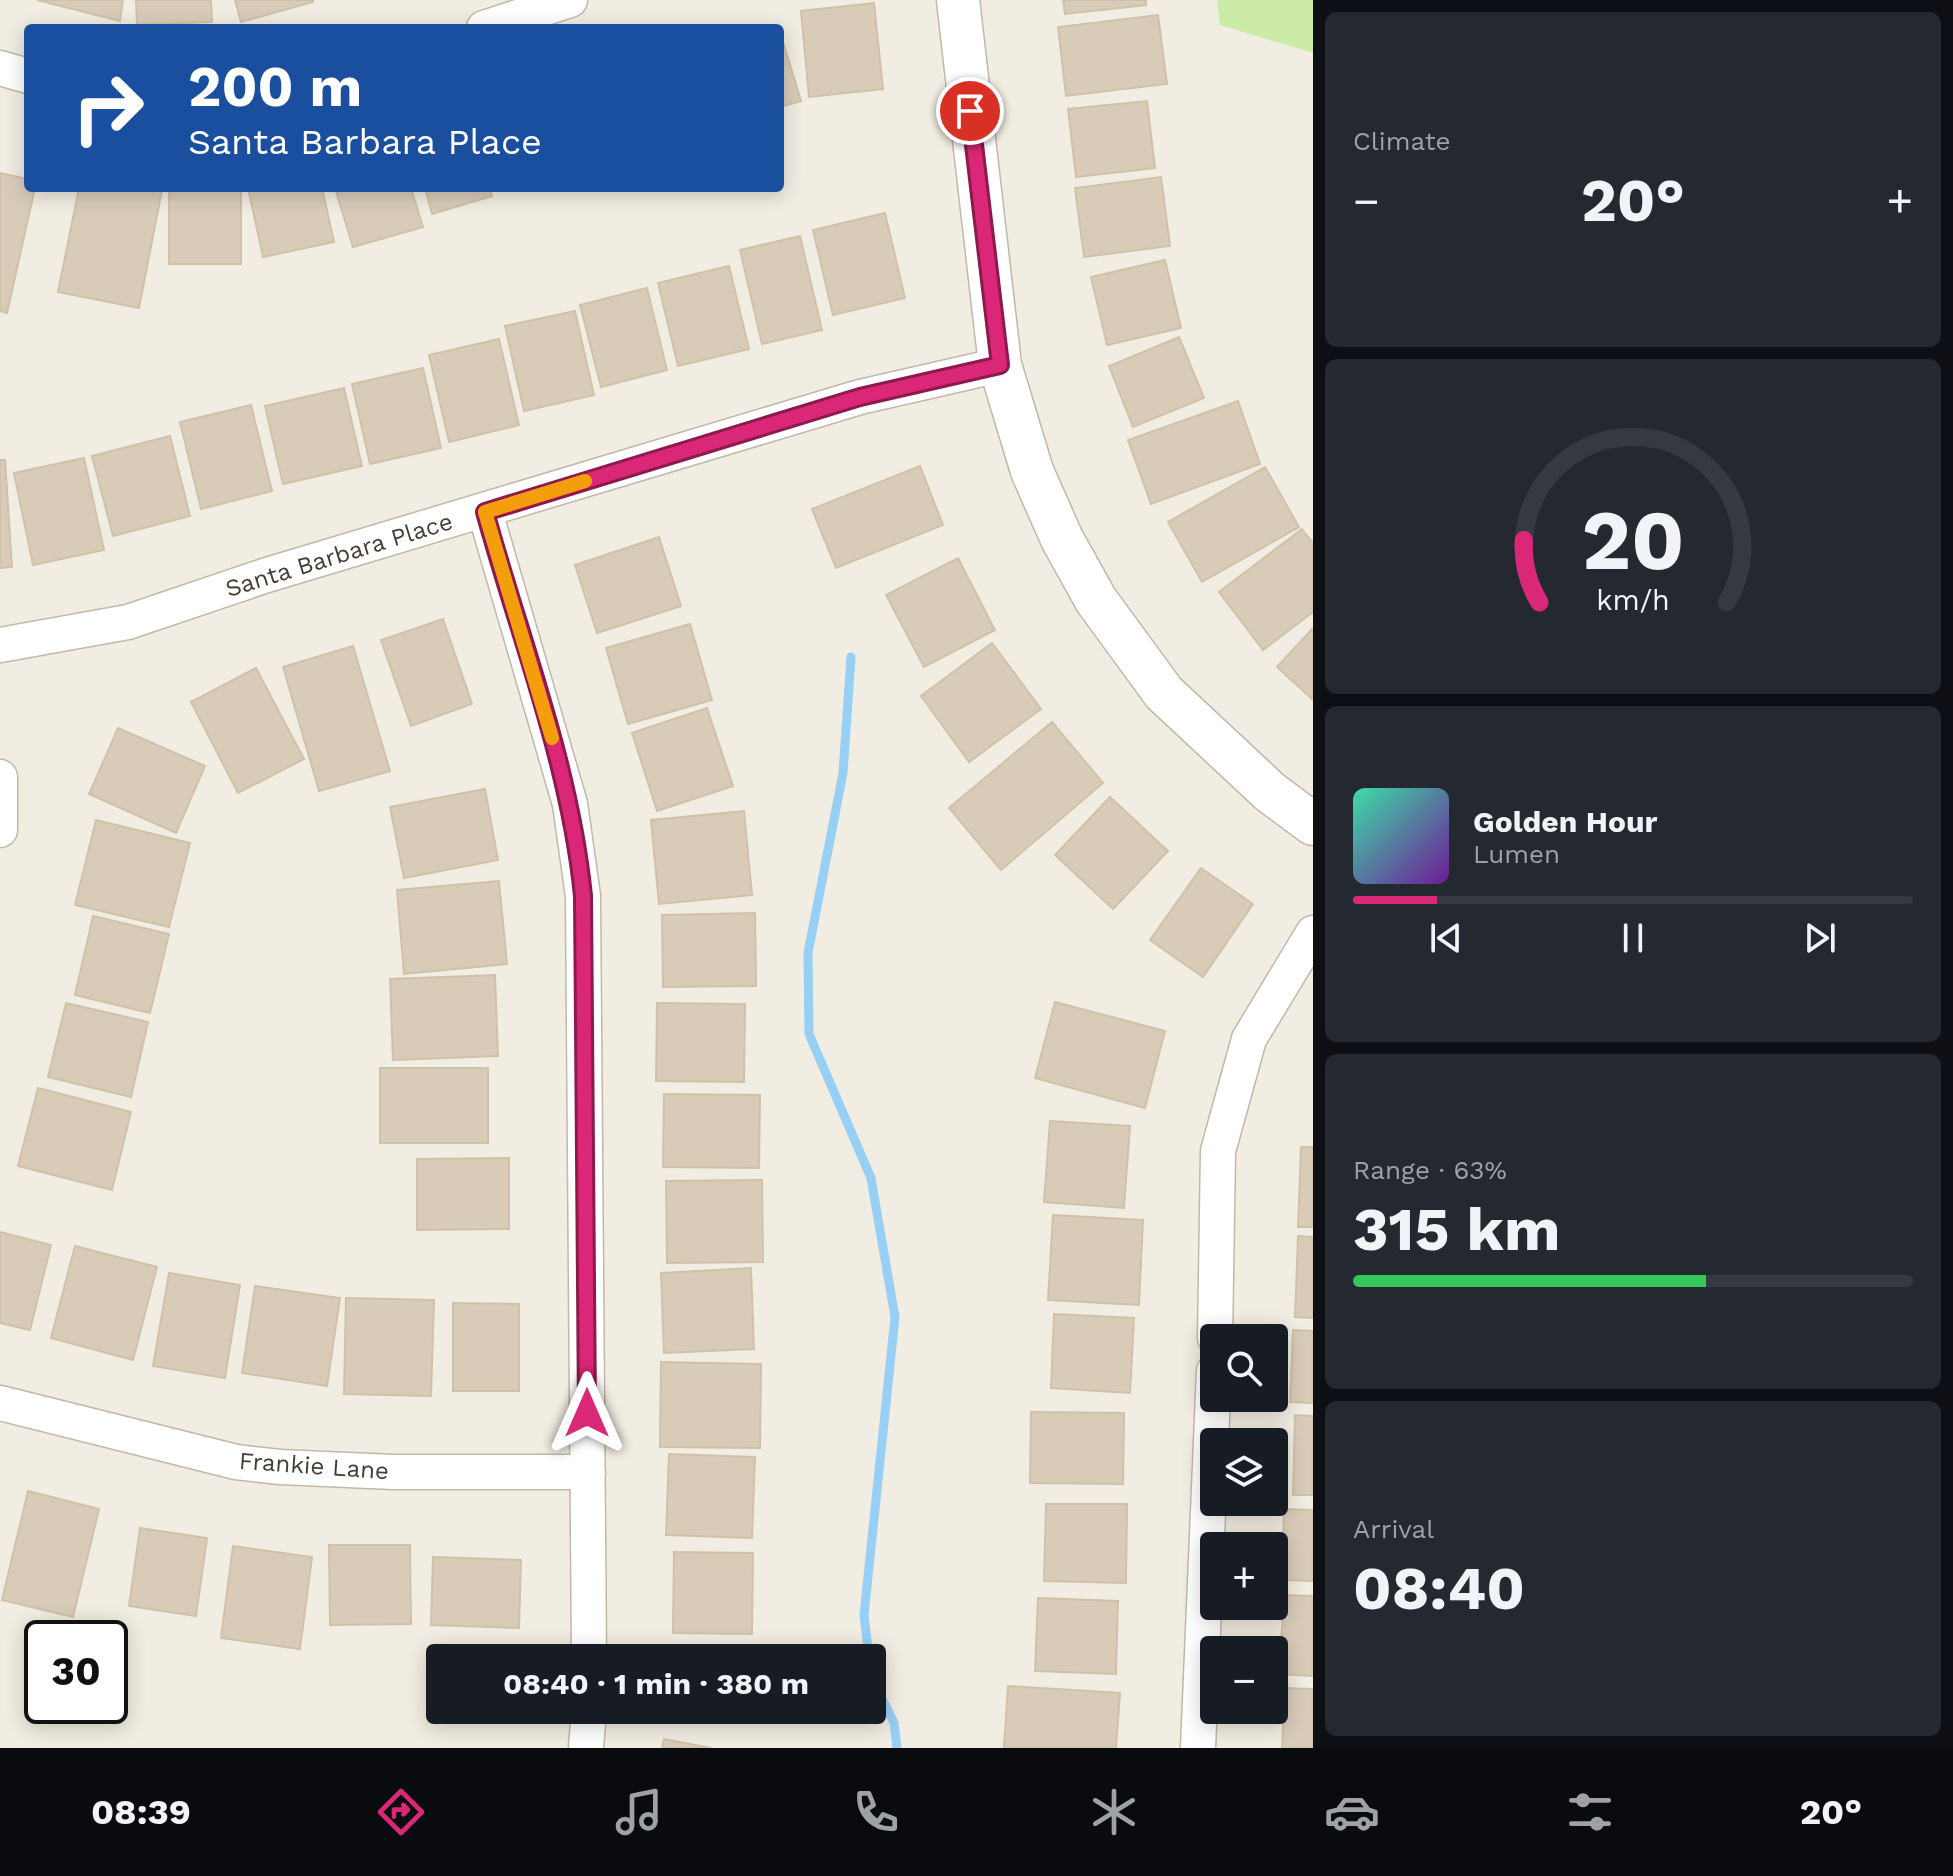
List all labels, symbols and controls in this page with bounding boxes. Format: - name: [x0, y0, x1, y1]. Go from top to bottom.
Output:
- text: 200 m: [188, 54, 362, 120]
- icon: right: [56, 56, 160, 160]
- pin: [936, 77, 1004, 145]
- icon: arrive: [948, 89, 992, 133]
- text: Santa Barbara Place: [188, 121, 542, 163]
- text: Climate: [1353, 126, 1451, 156]
- text: 20°: [1581, 165, 1685, 236]
- text: −: [1353, 175, 1380, 227]
- text: +: [1886, 175, 1913, 227]
- text: 20: [1581, 491, 1685, 588]
- street label: Santa Barbara Place: [222, 507, 456, 603]
- text: km/h: [1596, 583, 1670, 617]
- text: Golden Hour: [1473, 804, 1657, 839]
- text: Lumen: [1473, 839, 1560, 869]
- icon: previous: [1424, 916, 1468, 960]
- icon: pause: [1611, 916, 1655, 960]
- icon: next: [1798, 916, 1842, 960]
- text: Range · 63%: [1353, 1155, 1507, 1185]
- text: 315 km: [1353, 1194, 1560, 1265]
- map controls: [1200, 1324, 1288, 1724]
- button: search: [1200, 1324, 1288, 1412]
- position arrow: [545, 1371, 629, 1455]
- button: layers: [1200, 1428, 1288, 1516]
- street label: Frankie Lane: [238, 1447, 390, 1485]
- text: Arrival: [1353, 1514, 1434, 1544]
- button: +: [1200, 1532, 1288, 1620]
- text: 08:40: [1353, 1553, 1525, 1624]
- speed limit sign: 30: [24, 1620, 128, 1724]
- button: −: [1200, 1636, 1288, 1724]
- text: 08:40 · 1 min · 380 m: [503, 1666, 809, 1701]
- icon: directions: [373, 1784, 429, 1840]
- icon: music: [611, 1784, 667, 1840]
- icon: phone: [848, 1784, 904, 1840]
- icon: climate: [1086, 1784, 1142, 1840]
- icon: car: [1324, 1784, 1380, 1840]
- icon: filters: [1562, 1784, 1618, 1840]
- text: 08:39: [91, 1791, 191, 1833]
- text: 20°: [1800, 1791, 1862, 1833]

